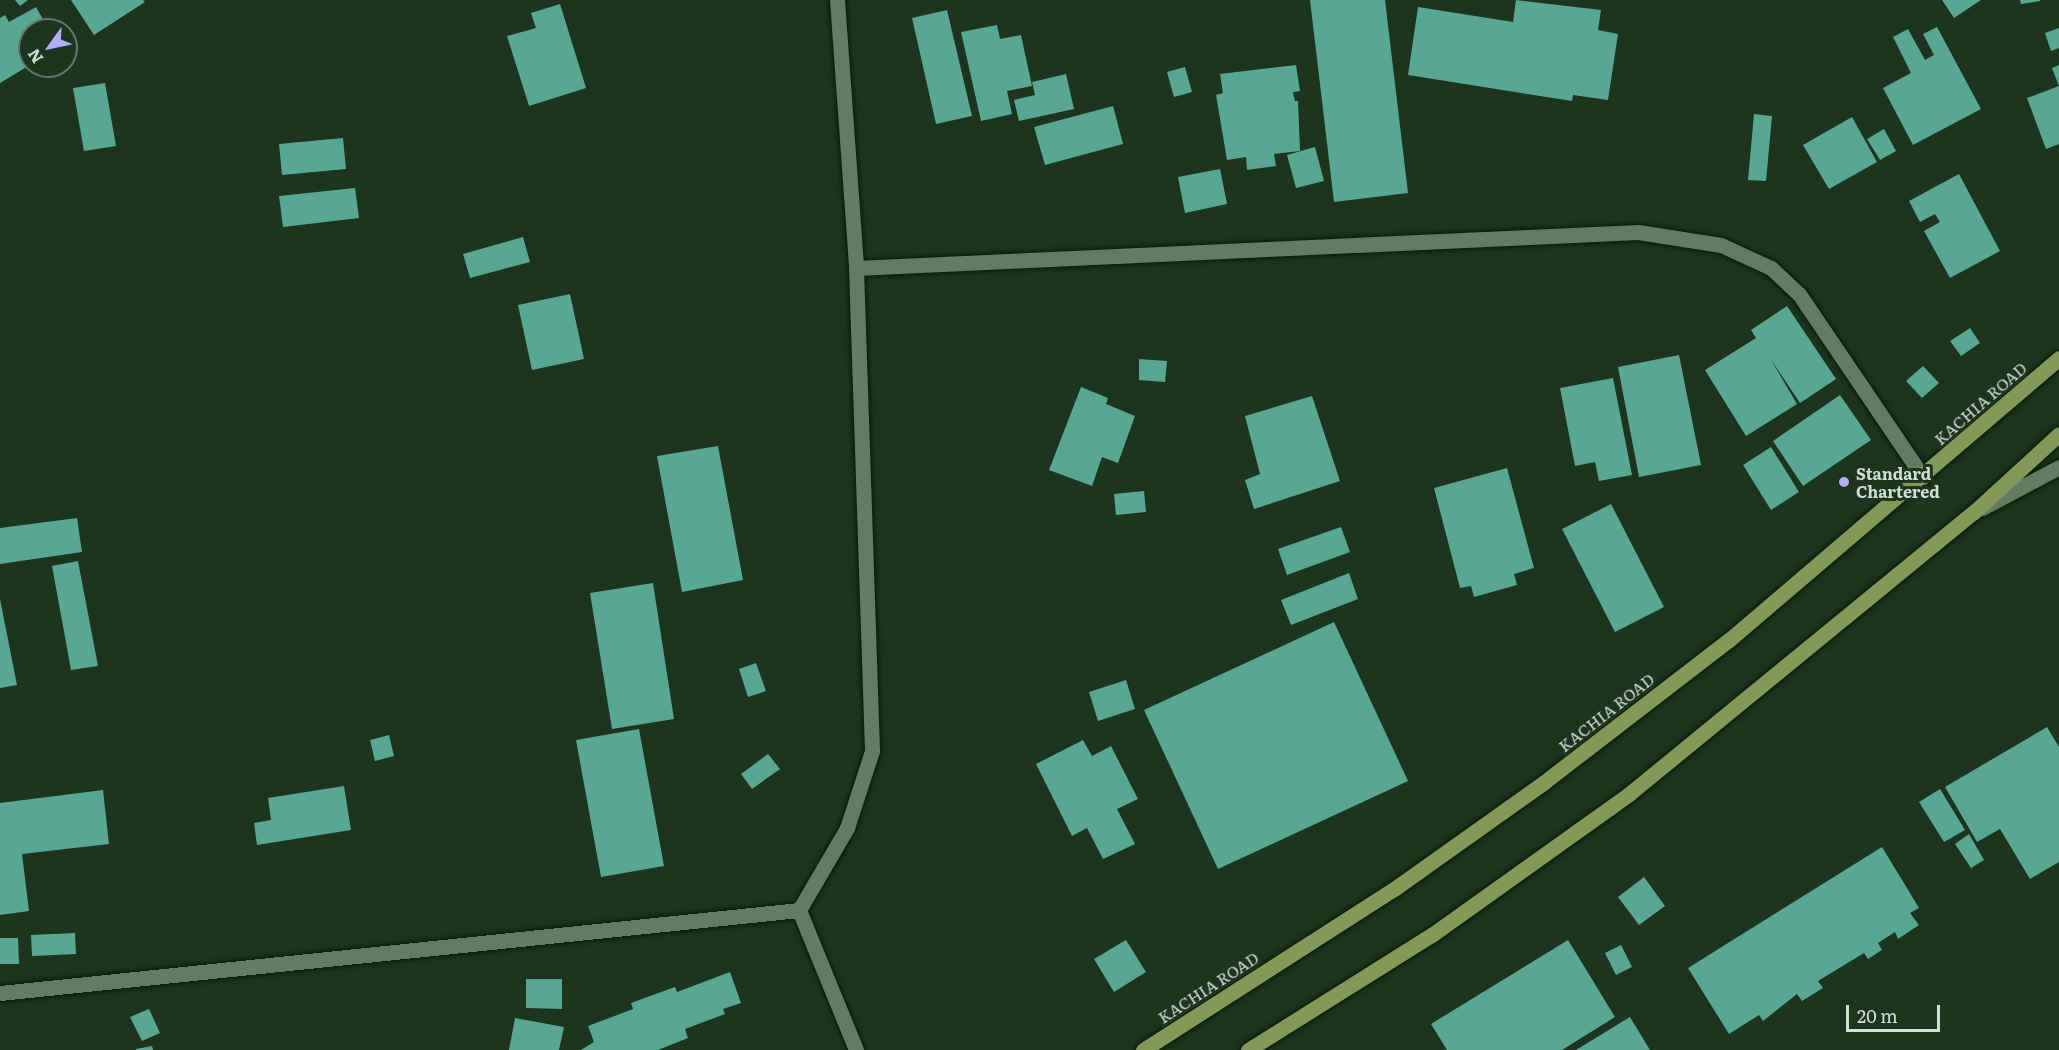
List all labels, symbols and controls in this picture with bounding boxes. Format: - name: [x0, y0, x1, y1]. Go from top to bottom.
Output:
- north arrow: [18, 18, 78, 78]
- text: N: [21, 45, 48, 69]
- street label: KACHIA ROAD: [1930, 358, 2030, 448]
- place label: Standard Chartered: [1856, 463, 1940, 501]
- marker: Standard Chartered: [1837, 475, 1851, 489]
- street label: KACHIA ROAD: [1554, 669, 1658, 755]
- street label: KACHIA ROAD: [1154, 947, 1262, 1027]
- scale bar: [1849, 993, 1944, 1031]
- text: 20 m: [1857, 1002, 1898, 1029]

